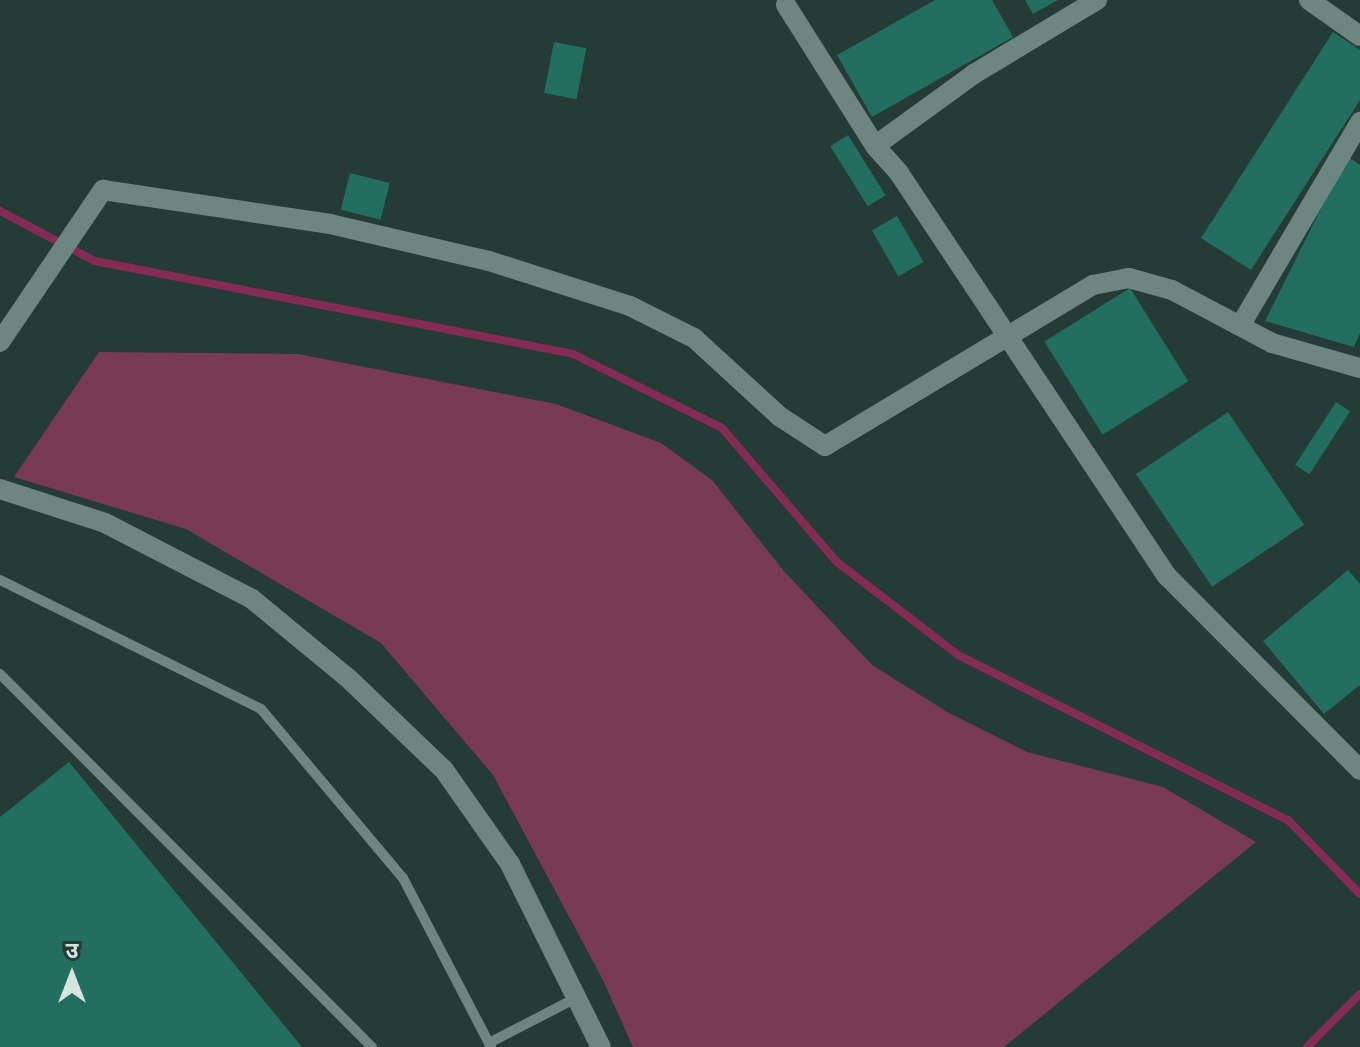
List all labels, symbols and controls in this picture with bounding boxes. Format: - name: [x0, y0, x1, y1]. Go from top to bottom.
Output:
- north arrow: [32, 935, 112, 1015]
- text: उ: [66, 938, 78, 963]

